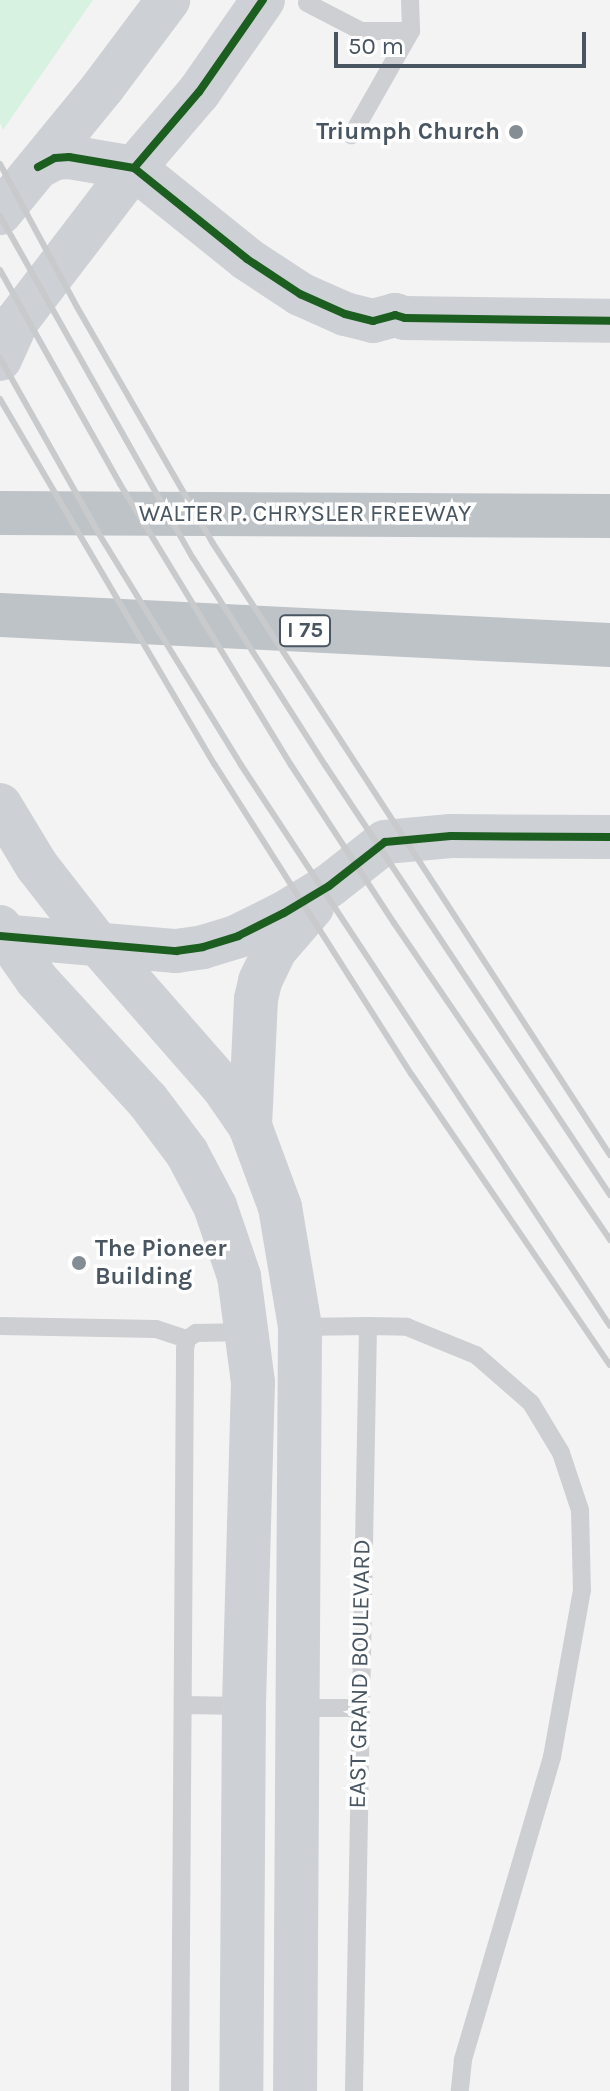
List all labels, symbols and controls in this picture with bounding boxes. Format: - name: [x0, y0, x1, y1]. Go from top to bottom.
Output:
- scale bar: [338, 16, 590, 66]
- text: 50 m: [348, 32, 404, 60]
- place label: Triumph Church: [316, 118, 500, 146]
- marker: Triumph Church: [507, 123, 525, 141]
- street label: WALTER P. CHRYSLER FREEWAY: [139, 500, 471, 528]
- road number: I 75: [277, 613, 333, 649]
- place label: The Pioneer Building: [95, 1235, 227, 1291]
- marker: The Pioneer Building: [70, 1254, 88, 1272]
- street label: EAST GRAND BOULEVARD: [343, 1539, 377, 1809]

